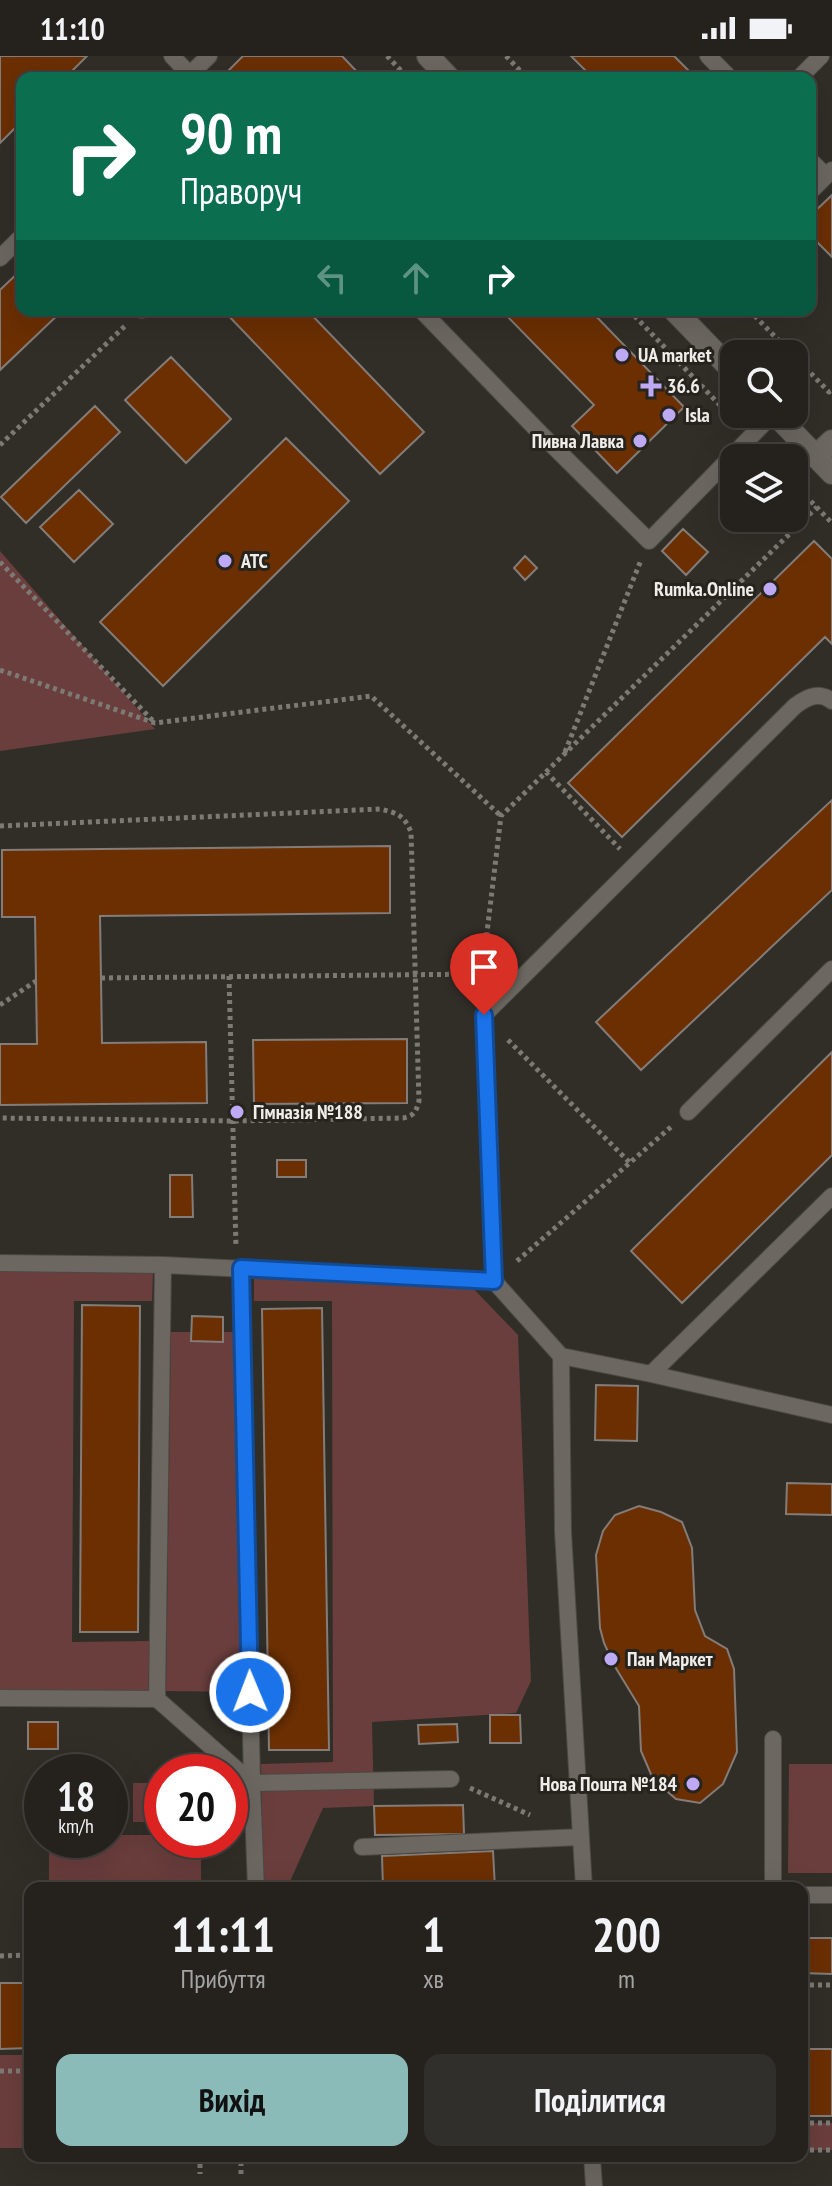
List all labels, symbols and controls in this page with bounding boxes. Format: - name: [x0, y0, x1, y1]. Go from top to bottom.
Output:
- text: 11:10: [40, 9, 105, 48]
- text: 90 m: [180, 97, 282, 169]
- icon: right: [48, 104, 152, 208]
- text: Праворуч: [180, 167, 302, 214]
- icon: left: [310, 256, 354, 300]
- icon: ahead: [394, 256, 438, 300]
- icon: right: [478, 256, 522, 300]
- map controls: [720, 340, 808, 532]
- button: search: [720, 340, 808, 428]
- place label: UA market: [638, 342, 712, 368]
- marker: UA market: [613, 346, 631, 364]
- place label: 36.6: [667, 373, 700, 399]
- marker: 36.6: [642, 377, 660, 395]
- place label: Isla: [685, 402, 710, 428]
- marker: Isla: [660, 406, 678, 424]
- place label: Пивна Лавка: [532, 428, 624, 454]
- marker: Пивна Лавка: [631, 432, 649, 450]
- button: layers: [720, 444, 808, 532]
- place label: АТС: [240, 548, 268, 574]
- marker: АТС: [216, 552, 234, 570]
- place label: Rumka.Online: [654, 576, 754, 602]
- marker: Rumka.Online: [761, 580, 779, 598]
- pin: [450, 933, 518, 1015]
- icon: arrive: [462, 945, 506, 989]
- place label: Гімназія №188: [253, 1099, 363, 1125]
- marker: Гімназія №188: [228, 1103, 246, 1121]
- place label: Пан Маркет: [627, 1646, 713, 1672]
- position arrow: [208, 1650, 292, 1734]
- marker: Пан Маркет: [602, 1650, 620, 1668]
- speed limit sign: 20: [144, 1754, 248, 1858]
- text: 18: [57, 1770, 95, 1822]
- place label: Нова Пошта №184: [540, 1771, 677, 1797]
- marker: Нова Пошта №184: [684, 1775, 702, 1793]
- text: km/h: [58, 1813, 94, 1839]
- text: 11:11: [171, 1903, 275, 1965]
- text: 1: [422, 1903, 445, 1965]
- text: 200: [592, 1903, 661, 1965]
- text: Прибуття: [180, 1962, 266, 1995]
- text: хв: [423, 1962, 444, 1995]
- text: m: [618, 1962, 635, 1995]
- button: Вихід: [56, 2054, 408, 2146]
- button: Поділитися: [424, 2054, 776, 2146]

